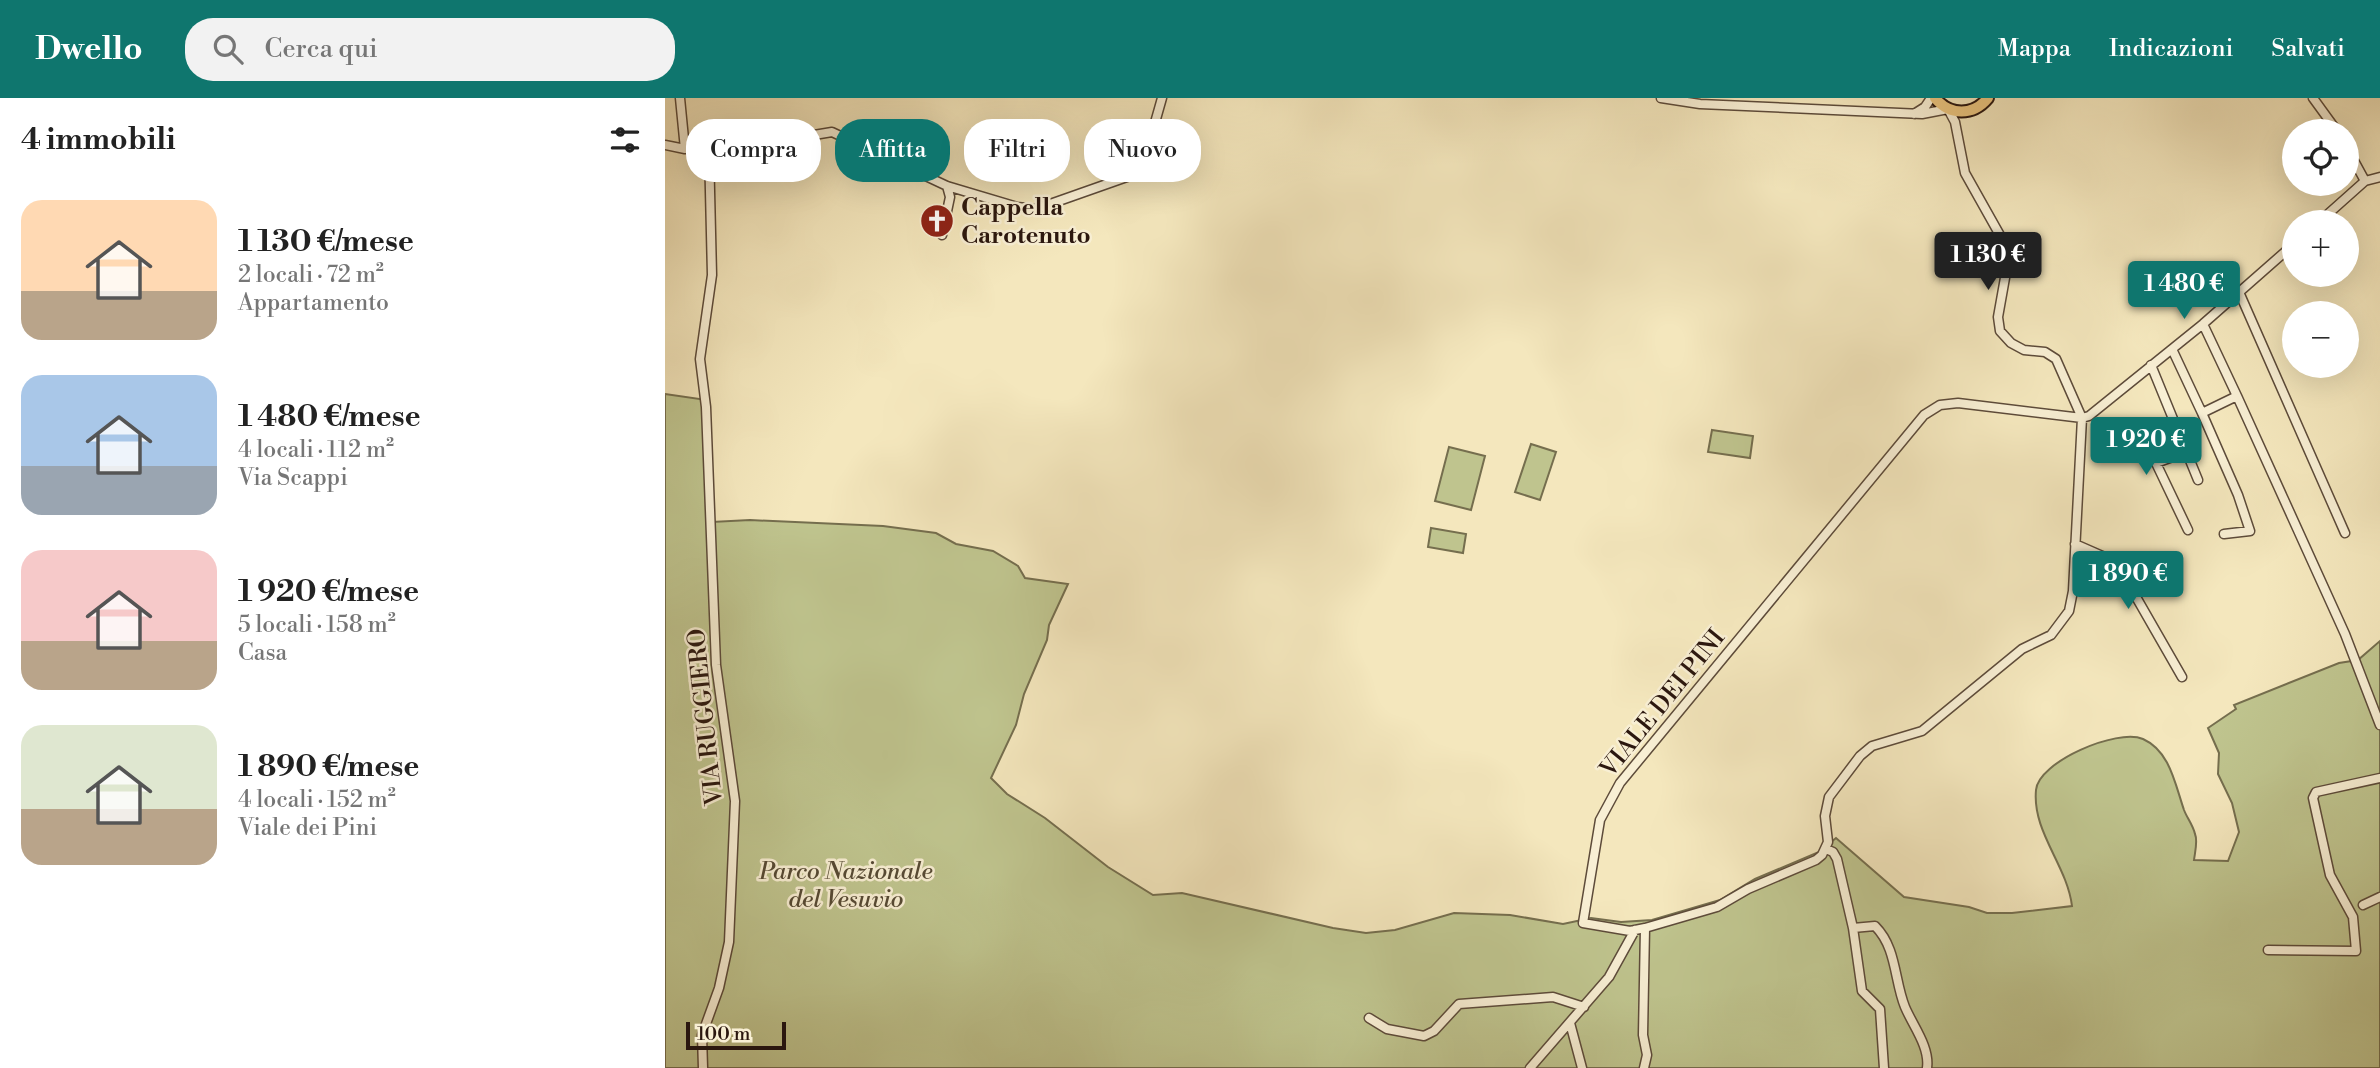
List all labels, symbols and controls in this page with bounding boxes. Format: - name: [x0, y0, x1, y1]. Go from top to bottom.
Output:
- search box: [185, 18, 675, 81]
- text: Dwello: [35, 29, 143, 70]
- icon: search: [209, 30, 247, 68]
- text: Cerca qui: [265, 33, 378, 65]
- text: Mappa: [1998, 34, 2071, 64]
- text: Indicazioni: [2109, 34, 2233, 64]
- text: Salvati: [2271, 34, 2345, 64]
- chip: Compra: [686, 119, 821, 182]
- chip: Affitta: [835, 119, 950, 182]
- chip: Filtri: [964, 119, 1070, 182]
- chip: Nuovo: [1084, 119, 1201, 182]
- map controls: [2282, 119, 2359, 378]
- button: locate: [2282, 119, 2359, 196]
- text: 4 immobili: [21, 121, 176, 159]
- icon: filters: [606, 121, 644, 159]
- place label: Cappella Carotenuto: [961, 193, 1091, 251]
- church icon: Cappella Carotenuto: [918, 202, 956, 240]
- button: +: [2282, 210, 2359, 287]
- text: 1 130 €/mese: [238, 223, 414, 261]
- icon: home: [77, 228, 161, 312]
- pin: 1 130 €: [1923, 232, 2053, 292]
- text: 1 130 €: [1951, 241, 2025, 269]
- text: 2 locali · 72 m²: [238, 261, 384, 289]
- pin: 1 480 €: [2119, 262, 2249, 321]
- text: 1 480 €: [2144, 270, 2224, 298]
- text: Appartamento: [238, 289, 389, 317]
- button: −: [2282, 301, 2359, 378]
- text: 1 480 €/mese: [238, 398, 421, 436]
- icon: home: [77, 403, 161, 487]
- pin: 1 920 €: [2081, 418, 2211, 477]
- text: 1 920 €: [2107, 426, 2185, 454]
- text: 4 locali · 112 m²: [238, 436, 394, 464]
- text: Via Scappi: [238, 464, 348, 492]
- pin: 1 890 €: [2063, 552, 2193, 611]
- text: 1 890 €: [2088, 560, 2168, 588]
- text: 1 920 €/mese: [238, 573, 419, 611]
- icon: home: [77, 578, 161, 662]
- text: 5 locali · 158 m²: [238, 611, 396, 639]
- street label: VIALE DEI PINI: [1593, 624, 1732, 785]
- street label: VIA RUGGIERO: [682, 627, 730, 808]
- text: Casa: [238, 639, 287, 667]
- text: 1 890 €/mese: [238, 748, 419, 786]
- icon: home: [77, 753, 161, 837]
- text: 4 locali · 152 m²: [238, 786, 396, 814]
- text: Viale dei Pini: [238, 814, 377, 842]
- park label: Parco Nazionale del Vesuvio: [758, 857, 933, 915]
- scale bar: [686, 1019, 786, 1051]
- text: 100 m: [697, 1022, 750, 1046]

